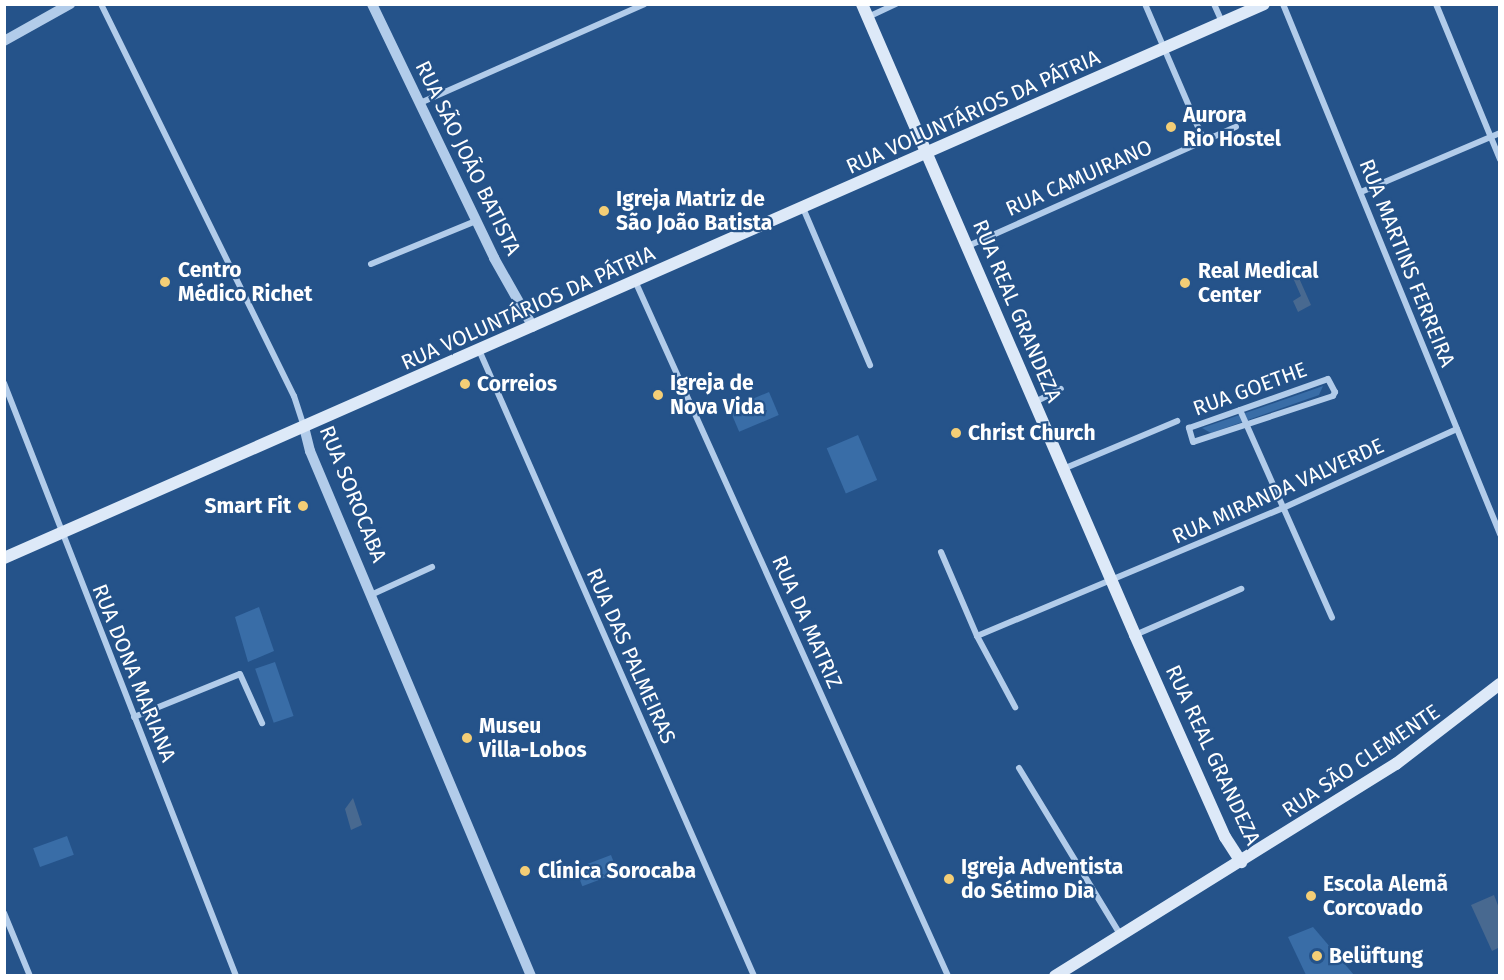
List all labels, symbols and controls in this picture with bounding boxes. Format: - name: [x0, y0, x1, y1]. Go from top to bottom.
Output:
- street label: RUA VOLUNTÁRIOS DA PÁTRIA: [842, 45, 1104, 179]
- street label: RUA SÃO JOÃO BATISTA: [410, 57, 526, 259]
- place label: Aurora Rio Hostel: [1183, 102, 1281, 152]
- marker: Aurora Rio Hostel: [1164, 120, 1178, 134]
- street label: RUA CAMUIRANO: [1002, 134, 1156, 222]
- street label: RUA MARTINS FERREIRA: [1354, 155, 1460, 371]
- place label: Igreja Matriz de São João Batista: [616, 186, 772, 236]
- marker: Igreja Matriz de São João Batista: [597, 204, 611, 218]
- street label: RUA REAL GRANDEZA: [967, 216, 1067, 406]
- street label: RUA VOLUNTÁRIOS DA PÁTRIA: [397, 241, 659, 375]
- place label: Centro Médico Richet: [178, 257, 312, 307]
- place label: Real Medical Center: [1198, 258, 1319, 308]
- marker: Centro Médico Richet: [156, 273, 174, 291]
- marker: Real Medical Center: [1176, 274, 1194, 292]
- street label: RUA GOETHE: [1190, 357, 1310, 421]
- place label: Igreja de Nova Vida: [670, 370, 765, 420]
- place label: Correios: [477, 371, 557, 397]
- marker: Correios: [458, 377, 472, 391]
- marker: Igreja de Nova Vida: [651, 388, 665, 402]
- place label: Christ Church: [968, 420, 1096, 446]
- street label: RUA SOROCABA: [314, 422, 392, 566]
- marker: Christ Church: [949, 426, 963, 440]
- street label: RUA MIRANDA VALVERDE: [1168, 433, 1388, 549]
- place label: Smart Fit: [205, 493, 291, 519]
- marker: Smart Fit: [296, 499, 310, 513]
- street label: RUA DA MATRIZ: [766, 552, 848, 692]
- street label: RUA DAS PALMEIRAS: [581, 564, 681, 748]
- street label: RUA DONA MARIANA: [87, 580, 181, 766]
- street label: RUA REAL GRANDEZA: [1160, 661, 1266, 849]
- street label: RUA SÃO CLEMENTE: [1277, 699, 1445, 823]
- place label: Museu Villa-Lobos: [479, 713, 587, 763]
- marker: Museu Villa-Lobos: [460, 731, 474, 745]
- place label: Igreja Adventista do Sétimo Dia: [961, 854, 1123, 904]
- place label: Clínica Sorocaba: [538, 858, 696, 884]
- marker: Clínica Sorocaba: [516, 862, 534, 880]
- place label: Escola Alemã Corcovado: [1323, 871, 1448, 921]
- marker: Igreja Adventista do Sétimo Dia: [942, 872, 956, 886]
- marker: Escola Alemã Corcovado: [1304, 889, 1318, 903]
- place label: Belüftung: [1329, 943, 1423, 969]
- marker: Belüftung: [1310, 949, 1324, 963]

